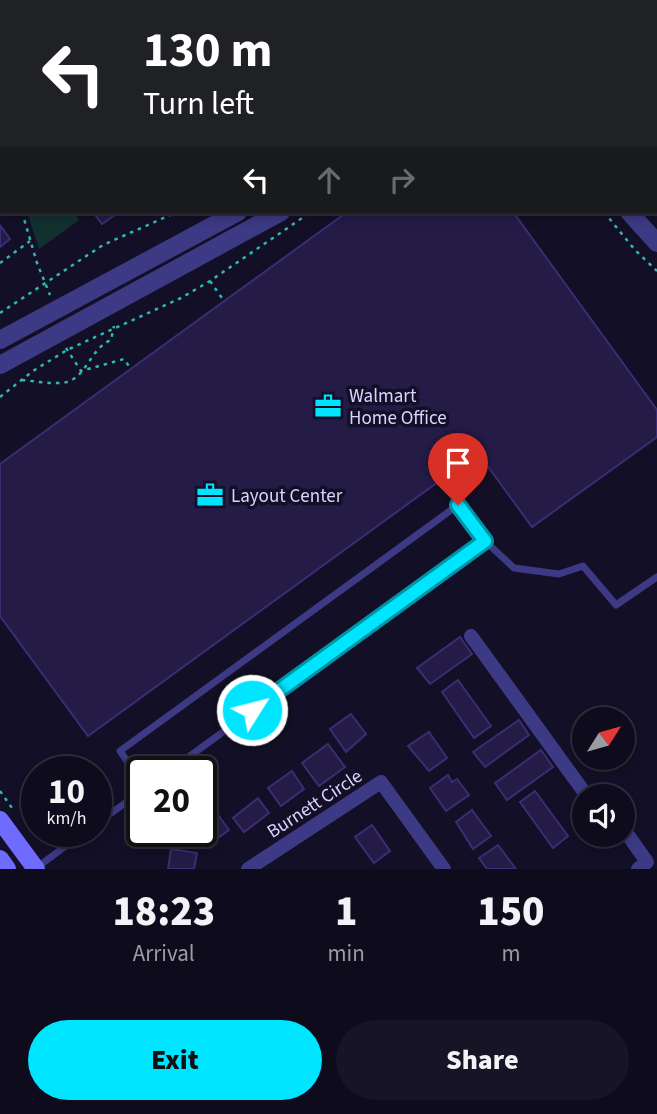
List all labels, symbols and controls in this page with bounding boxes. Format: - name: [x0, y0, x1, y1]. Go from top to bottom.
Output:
- text: 130 m: [143, 16, 272, 86]
- icon: left: [28, 28, 119, 119]
- text: Turn left: [143, 81, 254, 127]
- icon: left: [237, 161, 275, 199]
- icon: ahead: [310, 161, 348, 199]
- icon: right: [383, 161, 421, 199]
- place label: Walmart Home Office: [349, 383, 447, 432]
- office icon: Walmart Home Office: [313, 391, 343, 421]
- pin: [428, 433, 488, 505]
- icon: arrive: [439, 444, 477, 482]
- office icon: Layout Center: [195, 480, 225, 510]
- place label: Layout Center: [231, 483, 343, 510]
- position arrow: [215, 673, 289, 747]
- north arrow: [572, 707, 635, 770]
- map controls: [572, 707, 635, 847]
- speed limit sign: 20: [126, 756, 217, 847]
- street label: Burnett Circle: [262, 763, 368, 845]
- text: 10: [48, 767, 85, 817]
- button: sound: [572, 784, 635, 847]
- text: km/h: [47, 806, 86, 831]
- text: 18:23: [112, 882, 215, 942]
- text: 1: [335, 882, 357, 942]
- text: 150: [477, 882, 545, 942]
- text: Arrival: [133, 937, 195, 970]
- text: min: [328, 937, 365, 970]
- text: m: [501, 937, 520, 970]
- button: Exit: [28, 1020, 322, 1100]
- button: Share: [336, 1020, 629, 1100]

